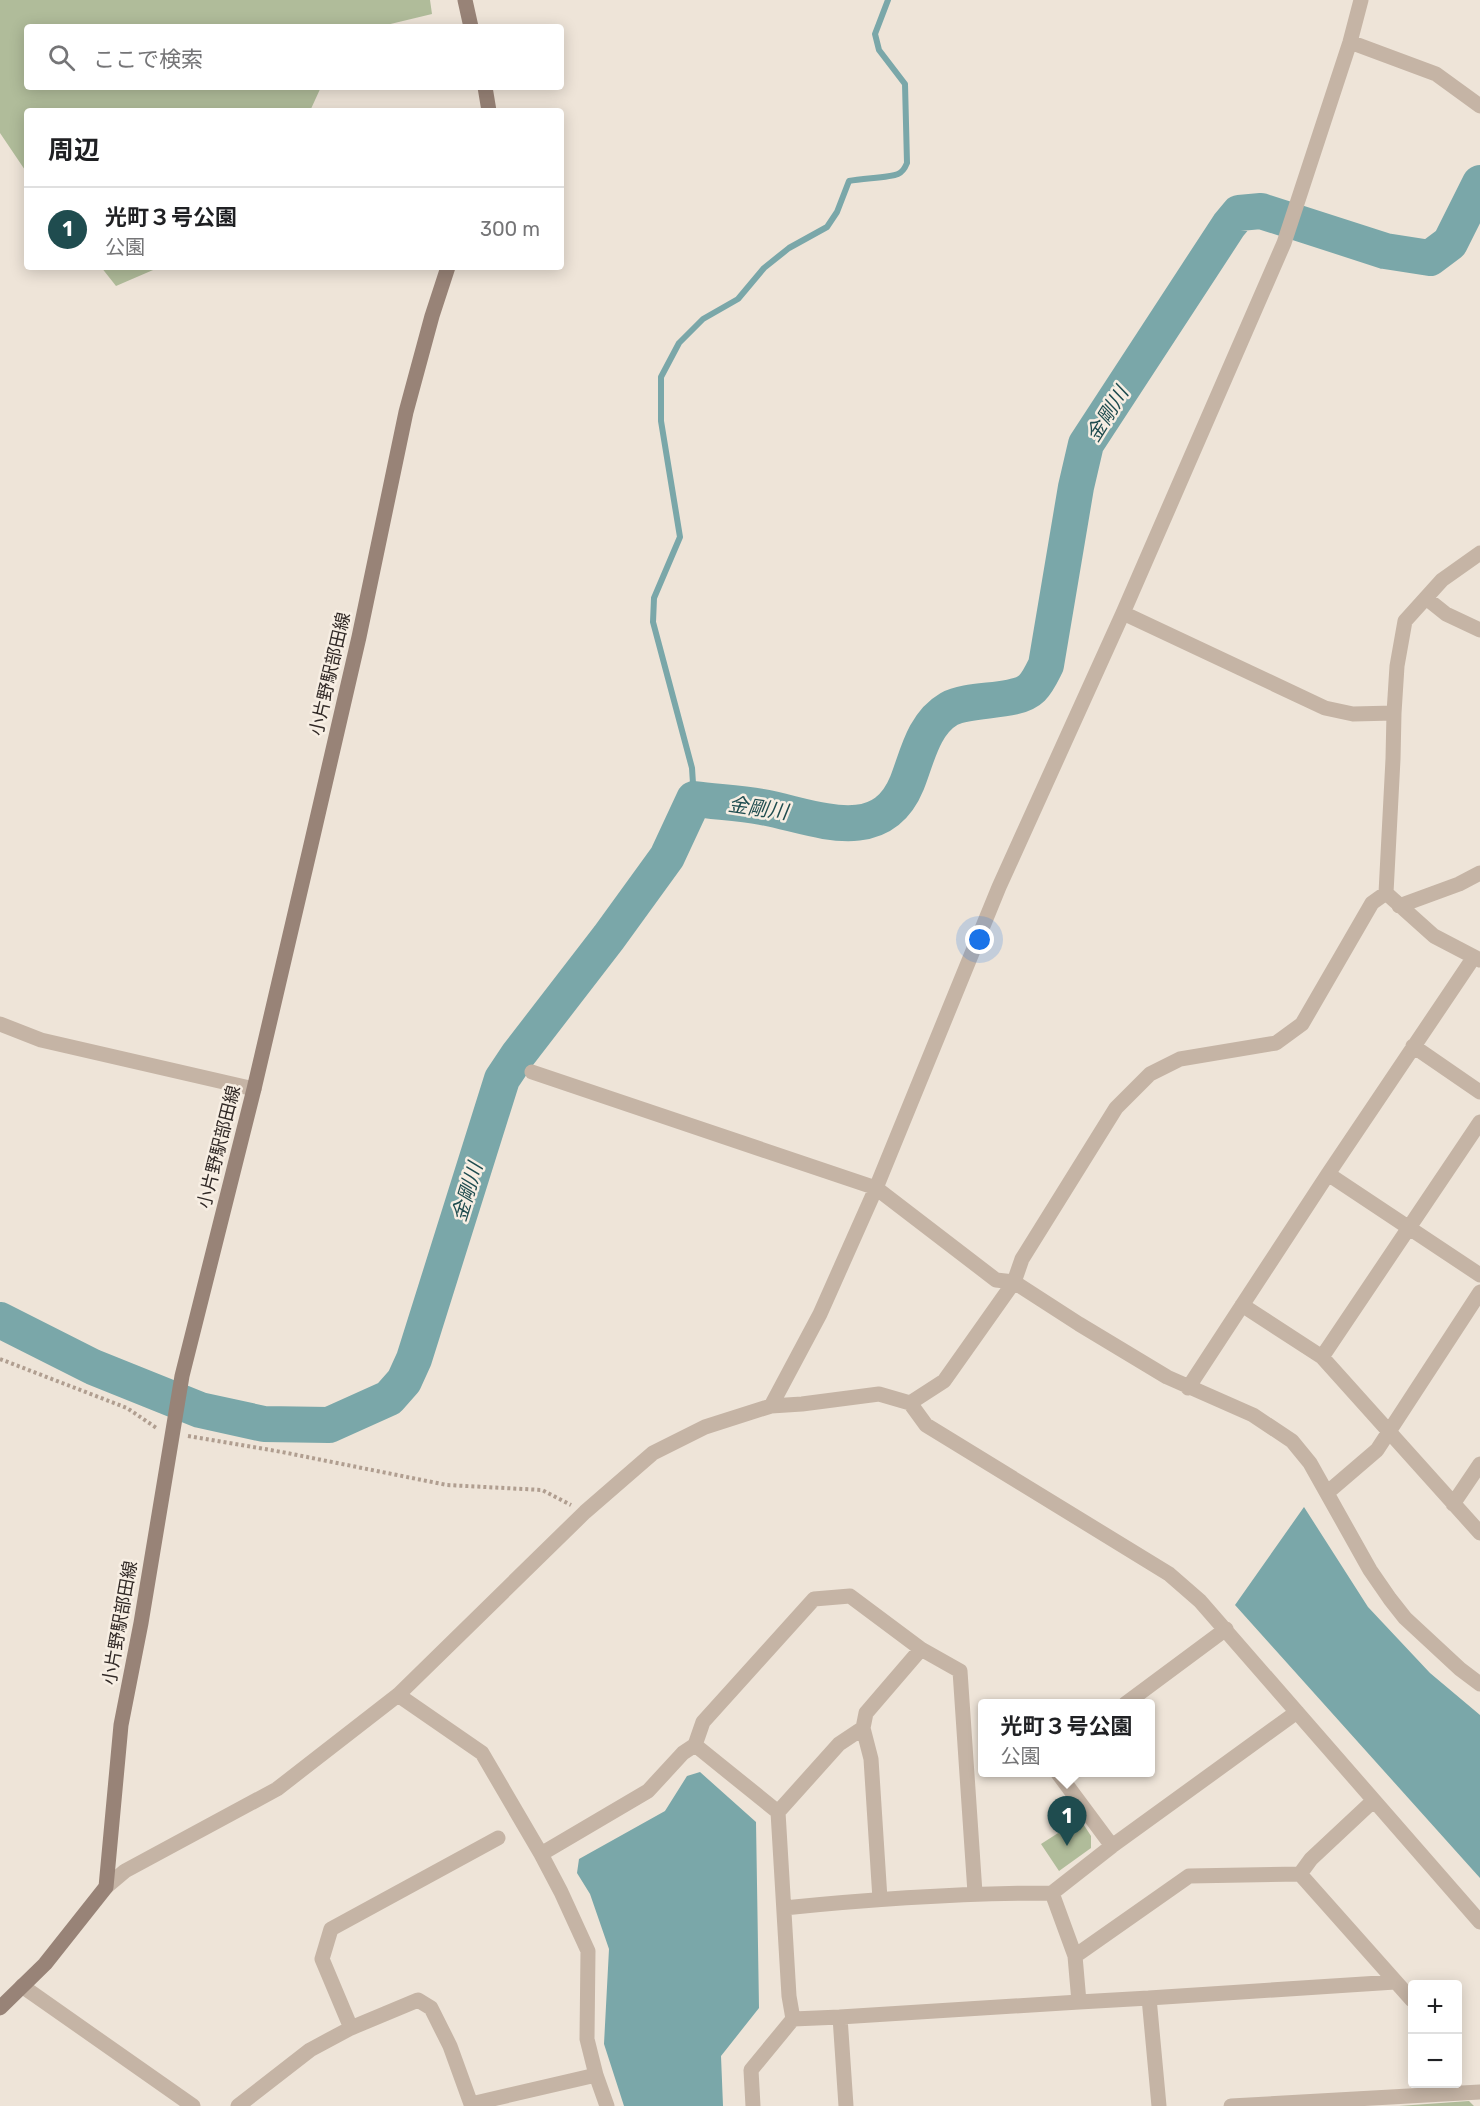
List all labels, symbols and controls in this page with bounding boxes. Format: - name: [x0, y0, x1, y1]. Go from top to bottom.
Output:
- search box: [24, 24, 564, 90]
- icon: search: [45, 41, 78, 74]
- text: ここで検索: [93, 46, 203, 73]
- text: 周辺: [48, 135, 100, 166]
- text: 光町３号公園: [105, 204, 237, 231]
- text: 1: [63, 217, 72, 241]
- text: 300 m: [480, 217, 540, 241]
- text: 公園: [105, 235, 145, 259]
- water label: 金剛川: [1081, 381, 1134, 446]
- street label: 小片野駅部田線: [305, 610, 355, 738]
- water label: 金剛川: [727, 792, 791, 824]
- your location: [965, 925, 994, 954]
- street label: 小片野駅部田線: [193, 1083, 245, 1211]
- water label: 金剛川: [447, 1158, 488, 1224]
- street label: 小片野駅部田線: [98, 1559, 142, 1687]
- popup: [978, 1699, 1155, 1777]
- text: 光町３号公園: [1000, 1713, 1133, 1740]
- text: 公園: [1000, 1744, 1040, 1768]
- pin: 1: [1048, 1796, 1086, 1846]
- map controls: [1408, 1980, 1462, 2088]
- button: +: [1408, 1980, 1462, 2034]
- button: −: [1408, 2034, 1462, 2088]

